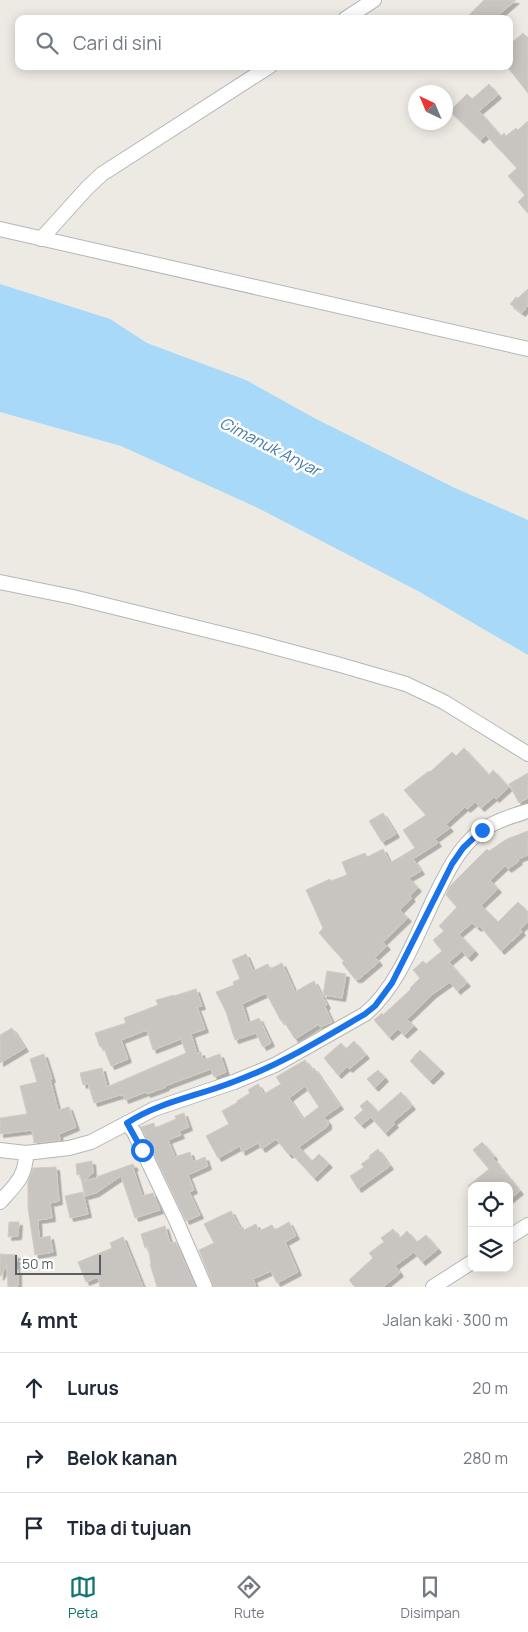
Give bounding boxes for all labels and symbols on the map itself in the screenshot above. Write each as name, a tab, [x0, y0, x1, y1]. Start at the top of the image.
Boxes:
north arrow	[408, 85, 453, 130]
water label: Cimanuk Anyar	[216, 411, 326, 482]
route end	[471, 819, 494, 842]
route start	[131, 1139, 154, 1162]
scale bar	[15, 1252, 101, 1275]

